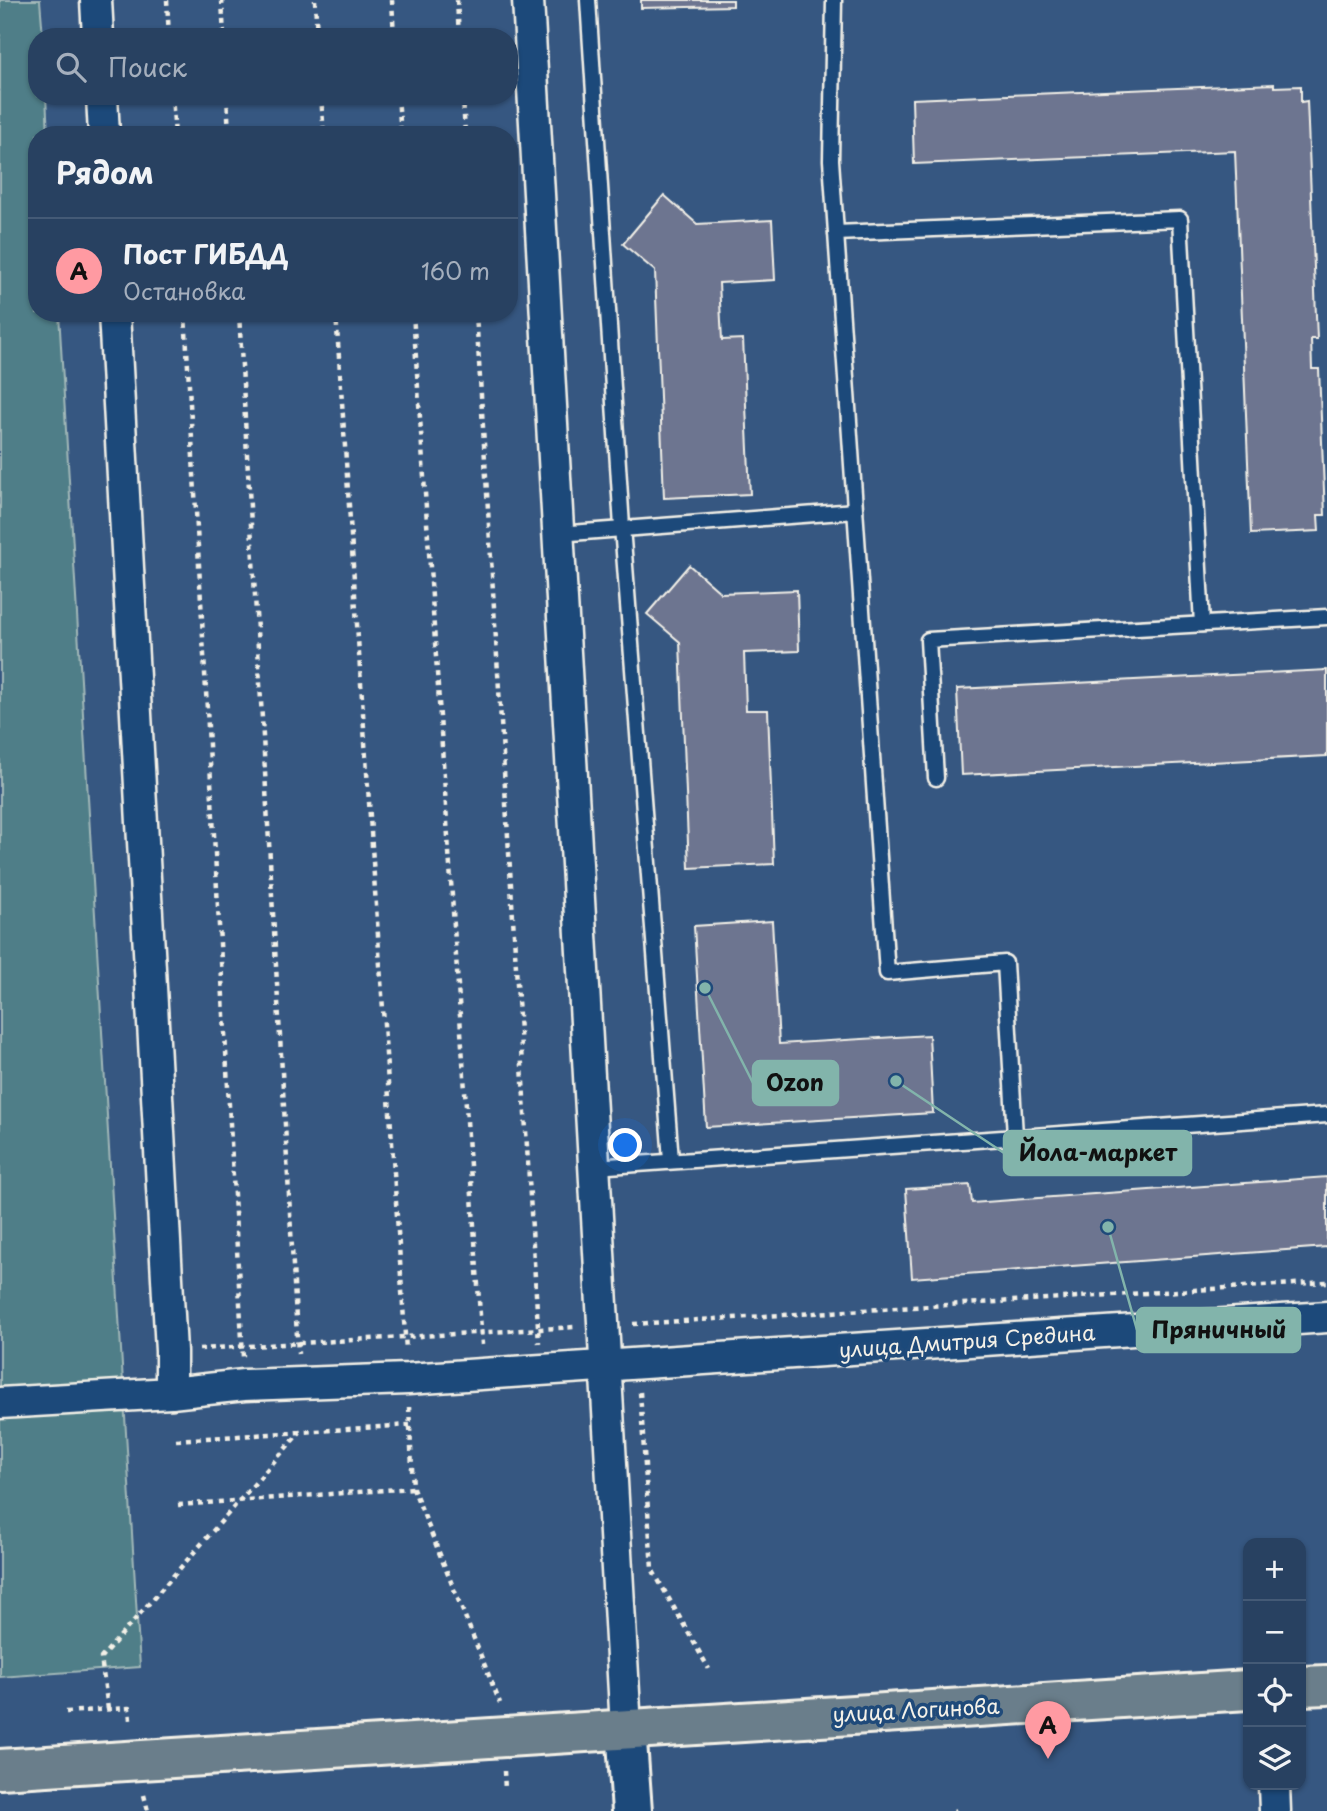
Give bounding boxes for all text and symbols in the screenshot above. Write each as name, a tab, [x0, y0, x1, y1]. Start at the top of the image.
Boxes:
search box	[28, 28, 518, 105]
text: Поиск	[108, 47, 187, 86]
icon: search	[52, 48, 90, 86]
text: Рядом	[56, 149, 154, 194]
text: Пост ГИБДД	[123, 234, 288, 273]
text: A	[70, 253, 88, 288]
text: 160 m	[421, 253, 490, 288]
text: Остановка	[123, 273, 245, 308]
callout: Ozon	[753, 1061, 838, 1105]
text: Ozon	[766, 1064, 824, 1099]
your location	[608, 1128, 642, 1162]
callout: Йола-маркет	[1004, 1131, 1191, 1175]
text: Йола-маркет	[1019, 1134, 1178, 1169]
callout: Пряничный	[1137, 1308, 1300, 1352]
text: Пряничный	[1151, 1311, 1287, 1346]
street label: улица Дмитрия Средина	[838, 1315, 1097, 1365]
map controls	[1243, 1538, 1306, 1790]
button: +	[1243, 1538, 1306, 1601]
button: −	[1243, 1601, 1306, 1664]
button: locate	[1243, 1664, 1306, 1727]
street label: улица Логинова	[832, 1689, 1000, 1729]
pin: A	[1025, 1701, 1071, 1759]
button: layers	[1243, 1727, 1306, 1790]

